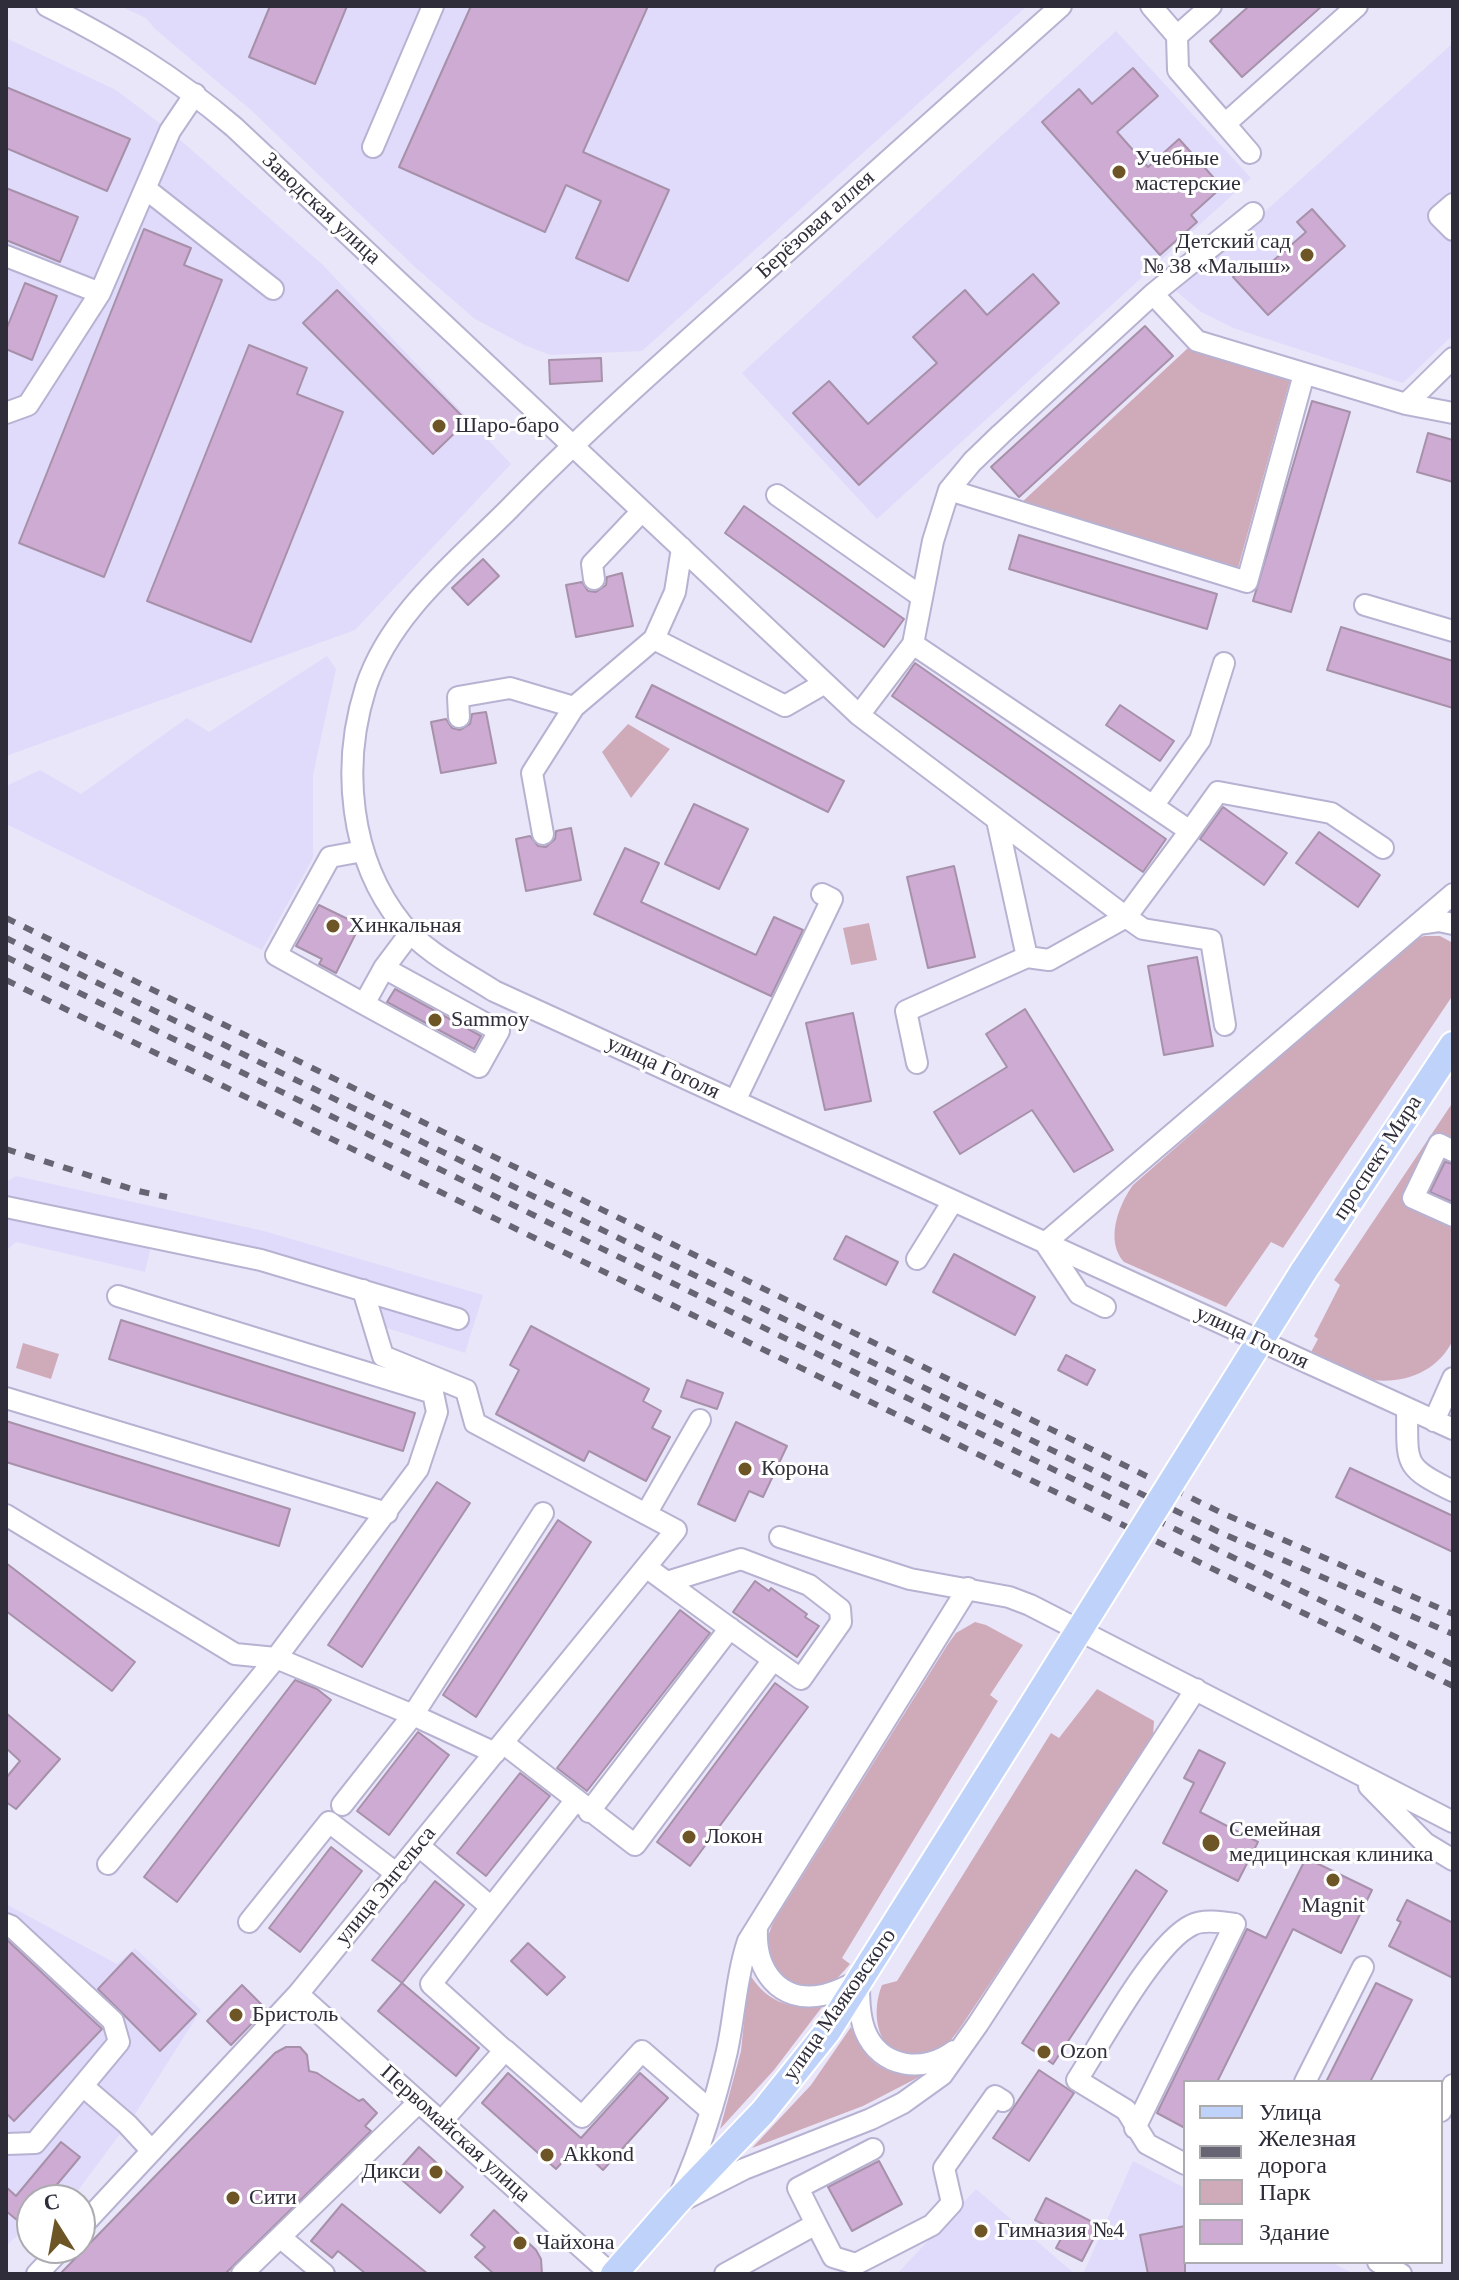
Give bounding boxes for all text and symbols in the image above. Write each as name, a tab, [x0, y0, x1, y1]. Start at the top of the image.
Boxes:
place label: Учебные мастерские	[1135, 146, 1241, 198]
street label: Заводская улица	[256, 147, 386, 271]
marker: Учебные мастерские	[1110, 163, 1128, 181]
street label: Берёзовая аллея	[751, 165, 881, 285]
place label: Детский сад № 38 «Малыш»	[1143, 229, 1291, 280]
marker: Детский сад № 38 «Малыш»	[1298, 246, 1316, 264]
place label: Шаро-баро	[455, 413, 559, 439]
marker: Шаро-баро	[430, 417, 448, 435]
place label: Хинкальная	[349, 913, 461, 939]
marker: Хинкальная	[324, 917, 342, 935]
place label: Sammoy	[451, 1007, 529, 1033]
marker: Sammoy	[426, 1011, 444, 1029]
street label: улица Гоголя	[602, 1030, 724, 1106]
street label: проспект Мира	[1328, 1091, 1428, 1225]
street label: улица Гоголя	[1191, 1300, 1313, 1376]
place label: Корона	[761, 1456, 829, 1482]
marker: Корона	[736, 1460, 754, 1478]
place label: Семейная медицинская клиника	[1229, 1817, 1433, 1868]
street label: улица Энгельса	[330, 1821, 442, 1951]
place label: Локон	[705, 1824, 763, 1850]
marker: Локон	[680, 1828, 698, 1846]
marker: Семейная медицинская клиника	[1200, 1832, 1222, 1854]
marker: Magnit	[1324, 1871, 1342, 1889]
place label: Magnit	[1301, 1893, 1365, 1919]
street label: улица Маяковского	[778, 1924, 902, 2086]
place label: Бристоль	[252, 2002, 338, 2028]
marker: Бристоль	[227, 2006, 245, 2024]
place label: Ozon	[1060, 2039, 1108, 2065]
marker: Ozon	[1035, 2043, 1053, 2061]
street label: Первомайская улица	[375, 2060, 535, 2208]
legend	[1183, 2080, 1443, 2264]
text: Улица	[1259, 2099, 1322, 2125]
text: Железная дорога	[1258, 2125, 1356, 2178]
place label: Akkond	[563, 2142, 634, 2168]
marker: Akkond	[538, 2146, 556, 2164]
place label: Дикси	[362, 2159, 420, 2185]
marker: Дикси	[427, 2163, 445, 2181]
text: Парк	[1259, 2179, 1311, 2205]
north arrow	[16, 2184, 96, 2264]
place label: Сити	[249, 2185, 297, 2211]
text: С	[42, 2188, 62, 2216]
marker: Сити	[224, 2189, 242, 2207]
place label: Гимназия №4	[997, 2218, 1124, 2244]
text: Здание	[1259, 2219, 1330, 2245]
marker: Гимназия №4	[972, 2222, 990, 2240]
place label: Чайхона	[536, 2230, 615, 2256]
marker: Чайхона	[511, 2234, 529, 2252]

